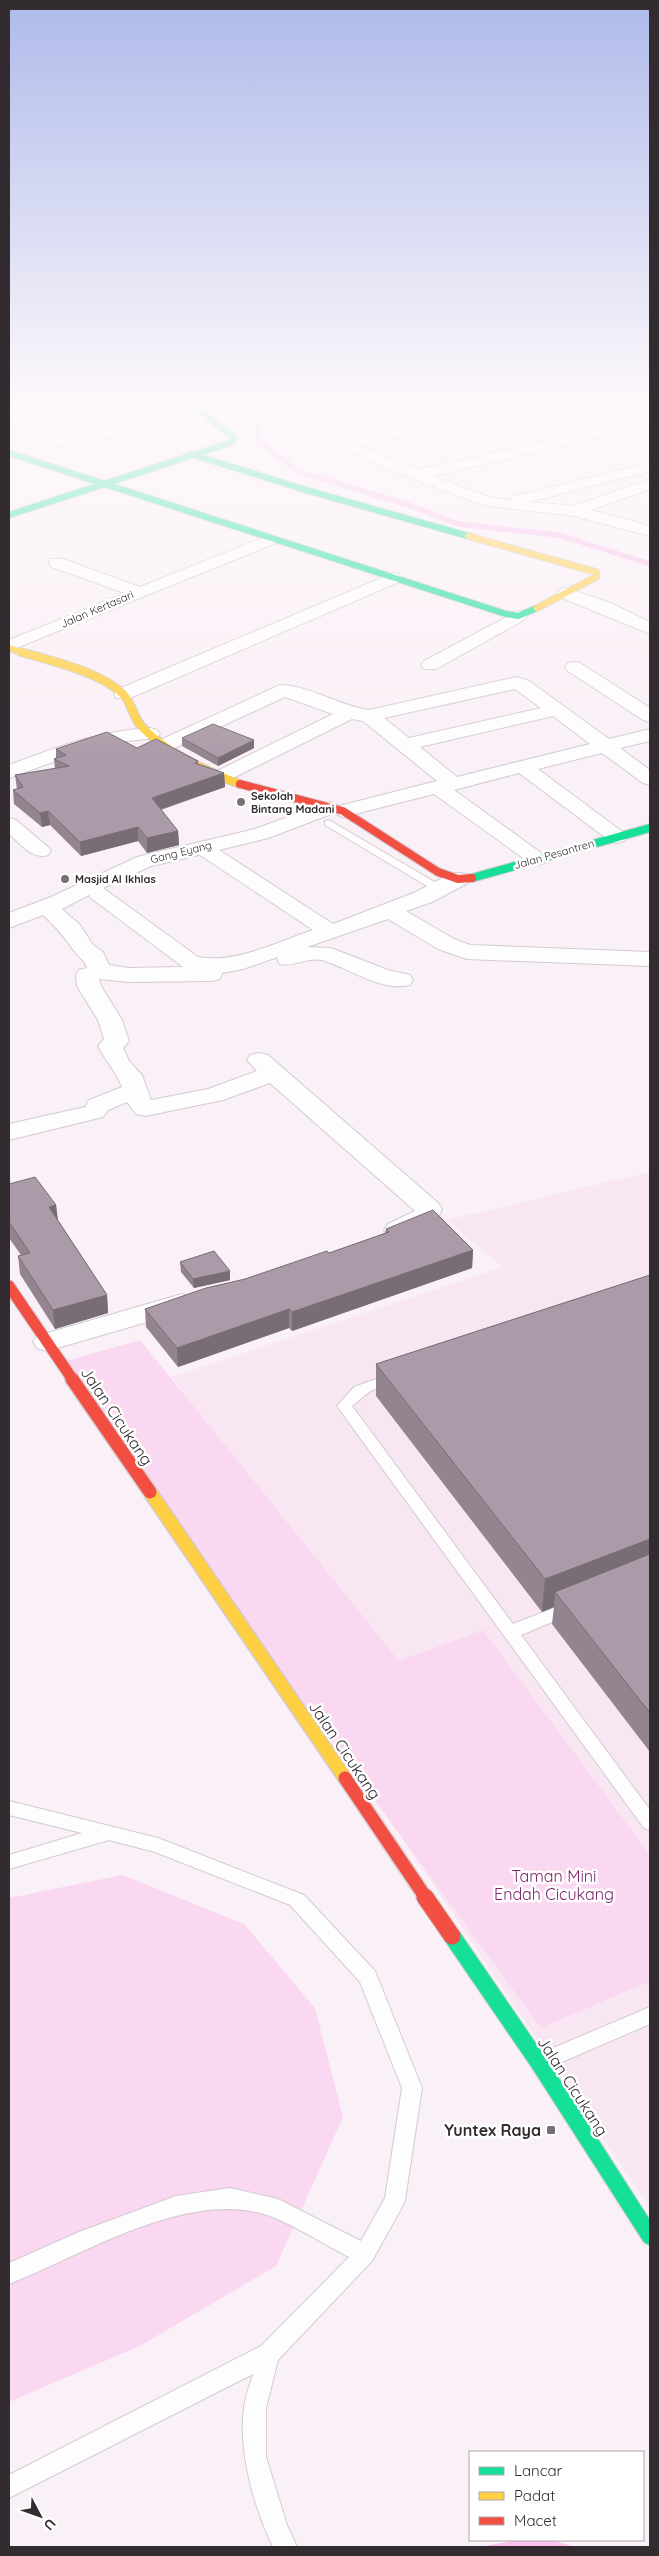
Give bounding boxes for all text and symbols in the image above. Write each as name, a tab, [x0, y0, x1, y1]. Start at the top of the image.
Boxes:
street label: Jalan Kertasari	[58, 587, 136, 631]
place label: Sekolah Bintang Madani	[251, 789, 334, 816]
marker: Sekolah Bintang Madani	[235, 796, 247, 808]
street label: Jalan Pesantren	[512, 836, 596, 872]
street label: Gang Eyang	[149, 838, 213, 866]
place label: Masjid Al Ikhlas	[75, 872, 156, 886]
marker: Masjid Al Ikhlas	[59, 873, 71, 885]
street label: Jalan Cicukang	[77, 1363, 157, 1469]
street label: Jalan Cicukang	[305, 1697, 385, 1803]
park label: Taman Mini Endah Cicukang	[494, 1866, 614, 1904]
street label: Jalan Cicukang	[533, 2033, 613, 2139]
place label: Yuntex Raya	[444, 2120, 541, 2140]
marker: Yuntex Raya	[545, 2124, 557, 2136]
legend	[469, 2451, 644, 2541]
text: Lancar	[514, 2461, 563, 2480]
text: Padat	[514, 2486, 555, 2505]
north arrow	[15, 2491, 65, 2541]
text: Macet	[514, 2511, 557, 2530]
text: U	[40, 2515, 60, 2534]

